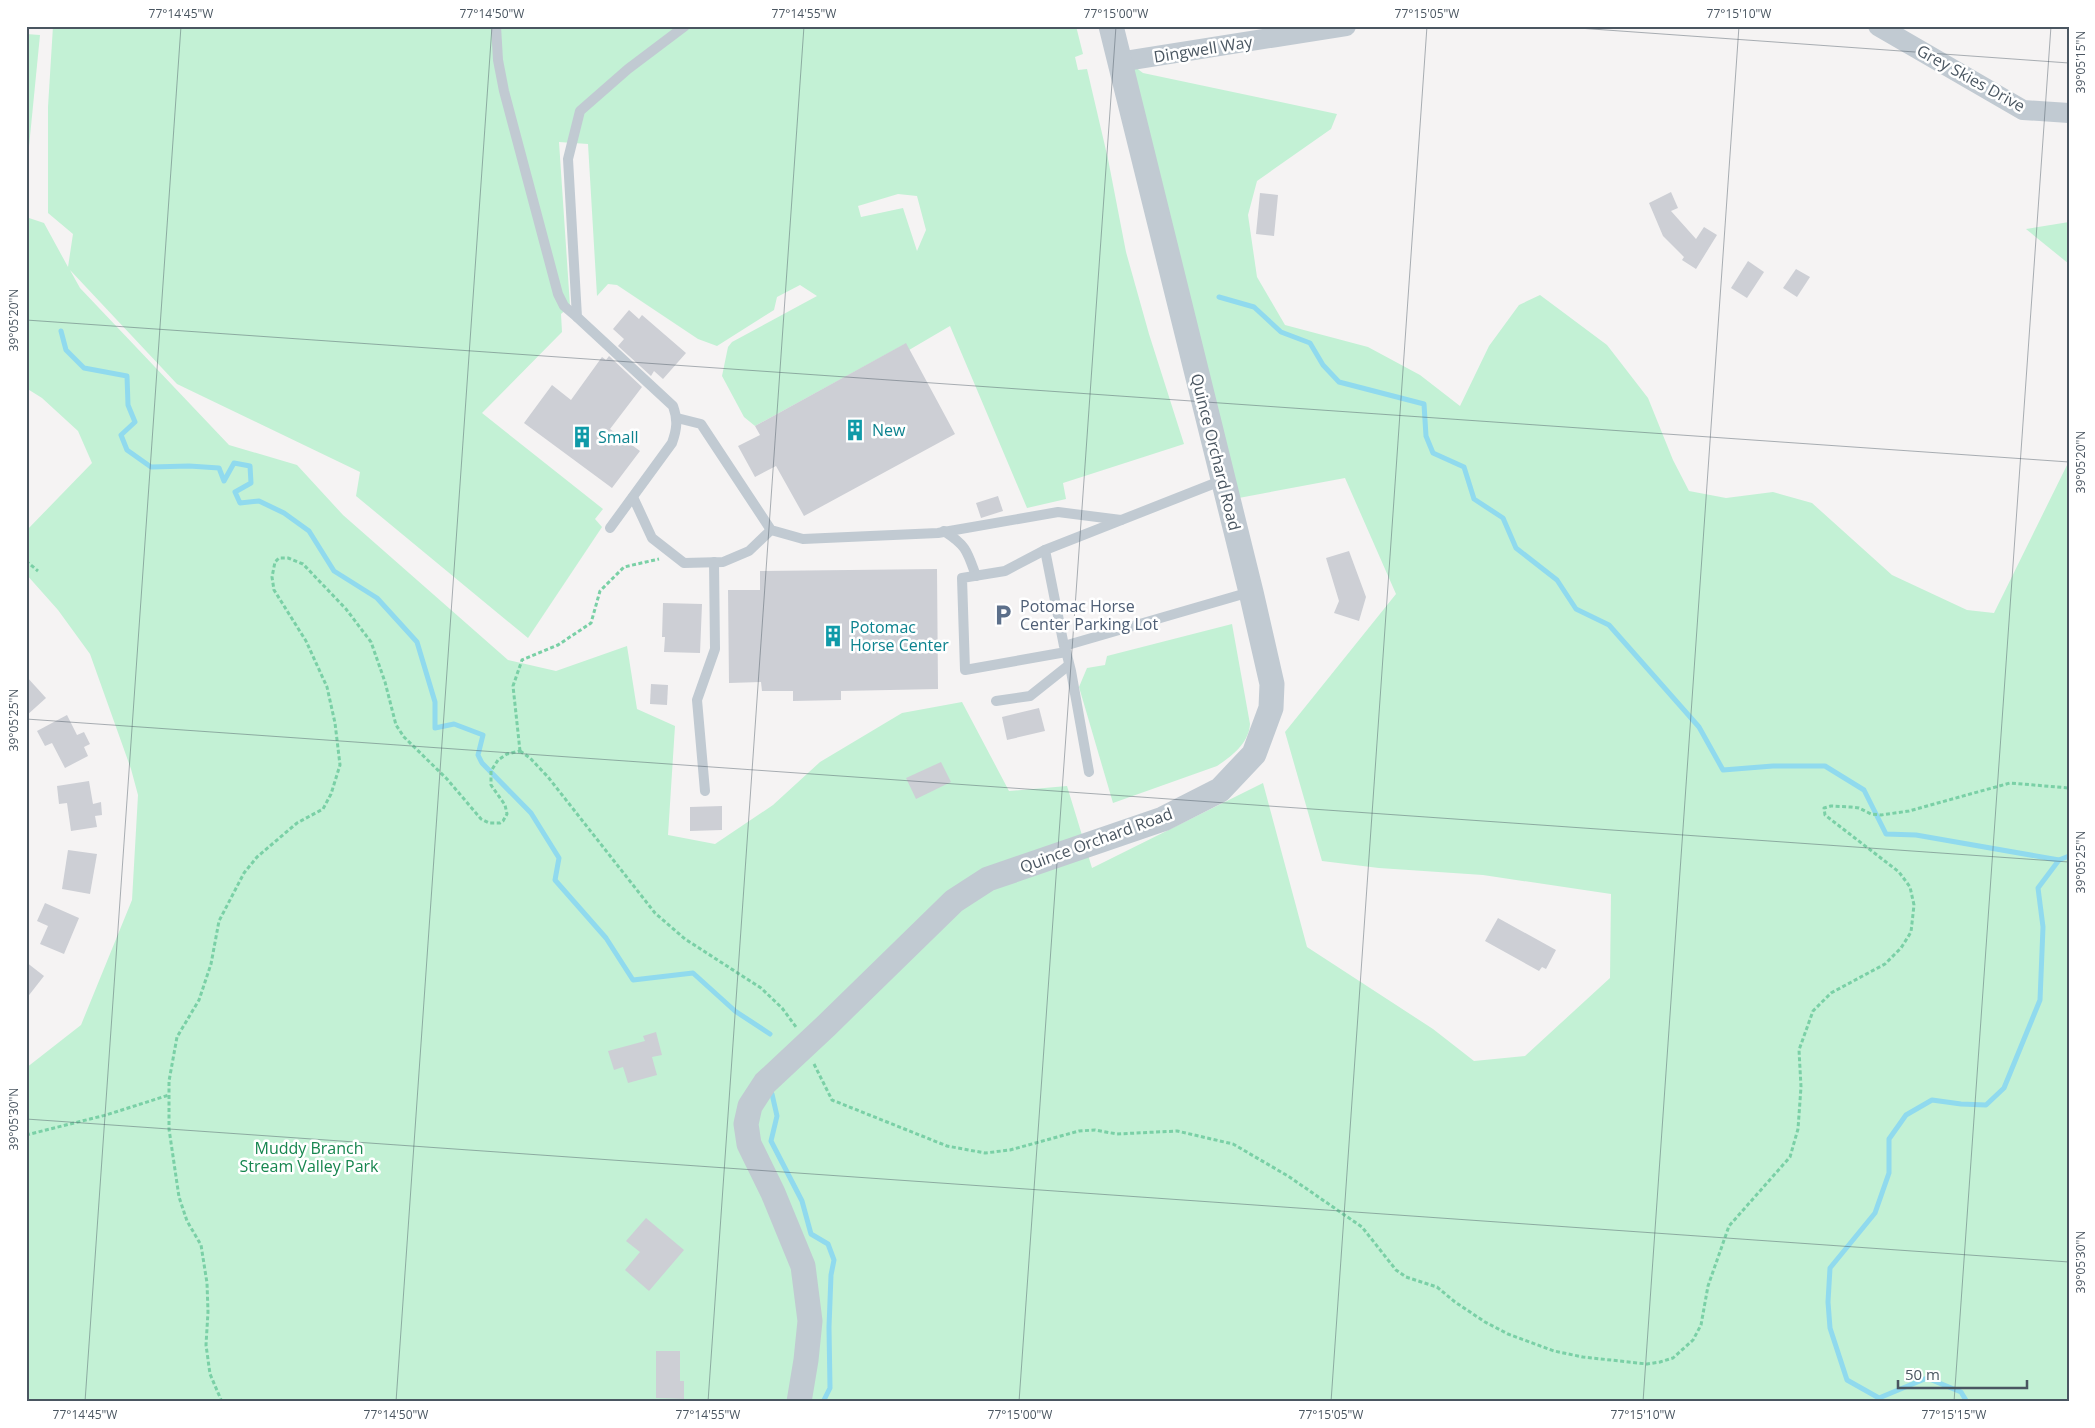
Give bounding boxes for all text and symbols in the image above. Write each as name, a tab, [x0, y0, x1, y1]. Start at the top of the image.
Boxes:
text: 77°14'45"W	[149, 5, 213, 22]
text: 77°14'50"W	[460, 5, 524, 22]
text: 77°14'55"W	[772, 5, 836, 22]
text: 77°15'00"W	[1084, 5, 1148, 22]
text: 77°15'05"W	[1395, 5, 1459, 22]
text: 77°15'10"W	[1707, 5, 1771, 22]
street label: Dingwell Way	[1152, 30, 1255, 68]
text: 39°05'15"N	[2072, 31, 2089, 93]
street label: Grey Skies Drive	[1913, 39, 2029, 117]
text: 39°05'20"N	[5, 289, 22, 351]
street label: Quince Orchard Road	[1186, 371, 1246, 533]
building icon: New	[842, 417, 868, 443]
place label: New	[872, 419, 906, 441]
building icon: Small	[569, 424, 595, 450]
place label: Small	[598, 426, 639, 448]
text: 39°05'20"N	[2072, 431, 2089, 493]
place label: Potomac Horse Center Parking Lot	[1020, 595, 1158, 635]
parking icon: Potomac Horse Center Parking Lot	[990, 602, 1016, 628]
place label: Potomac Horse Center	[850, 616, 949, 656]
building icon: Potomac Horse Center	[820, 623, 846, 649]
text: 39°05'25"N	[5, 689, 22, 751]
street label: Quince Orchard Road	[1017, 802, 1175, 878]
text: 39°05'25"N	[2072, 831, 2089, 893]
text: 39°05'30"N	[5, 1088, 22, 1150]
park label: Muddy Branch Stream Valley Park	[240, 1137, 379, 1177]
text: 39°05'30"N	[2072, 1231, 2089, 1293]
scale bar	[1898, 1358, 2026, 1390]
text: 50 m	[1905, 1364, 1940, 1384]
text: 77°14'45"W	[53, 1406, 117, 1423]
text: 77°14'50"W	[364, 1406, 428, 1423]
text: 77°14'55"W	[676, 1406, 740, 1423]
text: 77°15'00"W	[988, 1406, 1052, 1423]
text: 77°15'05"W	[1299, 1406, 1363, 1423]
text: 77°15'10"W	[1611, 1406, 1675, 1423]
text: 77°15'15"W	[1922, 1406, 1986, 1423]

